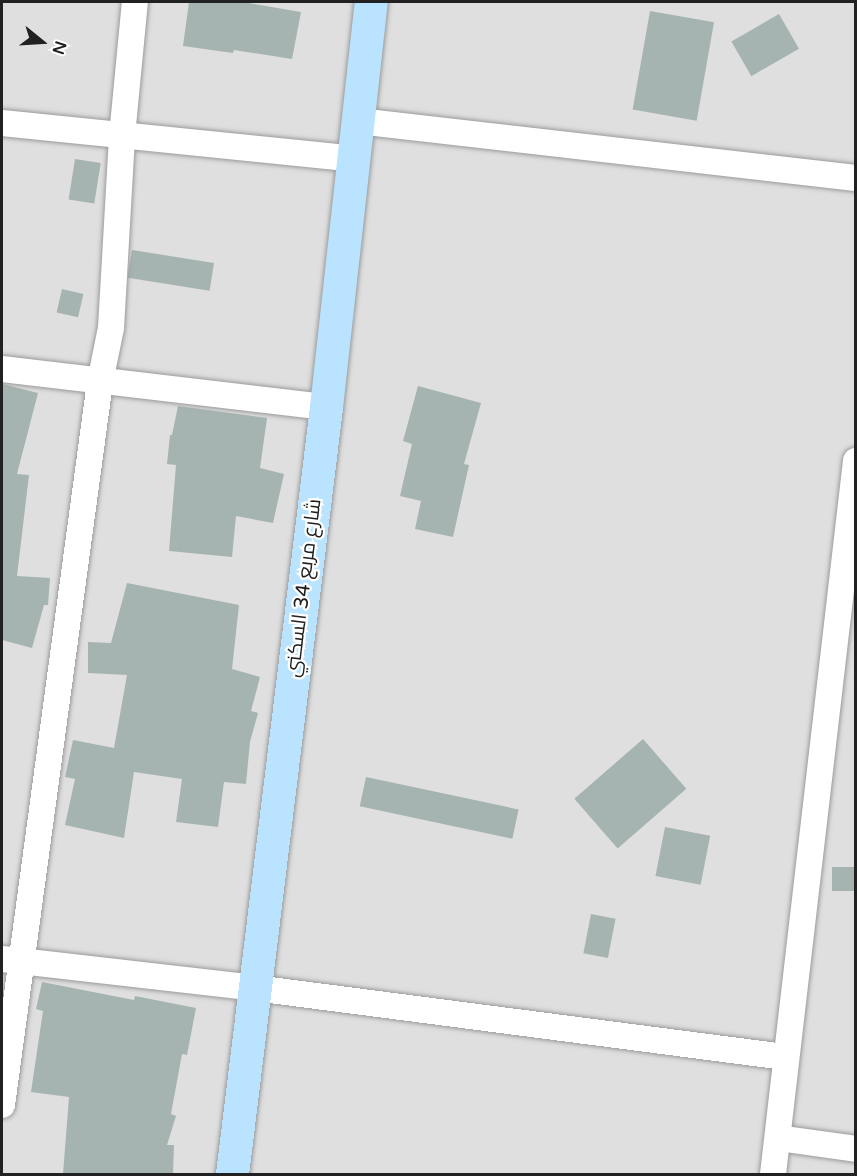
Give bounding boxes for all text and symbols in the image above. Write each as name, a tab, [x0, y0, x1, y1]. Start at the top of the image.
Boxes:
north arrow	[12, 12, 72, 72]
text: N	[48, 38, 71, 57]
street label: شارع مربع 34 السكني	[281, 497, 327, 679]

